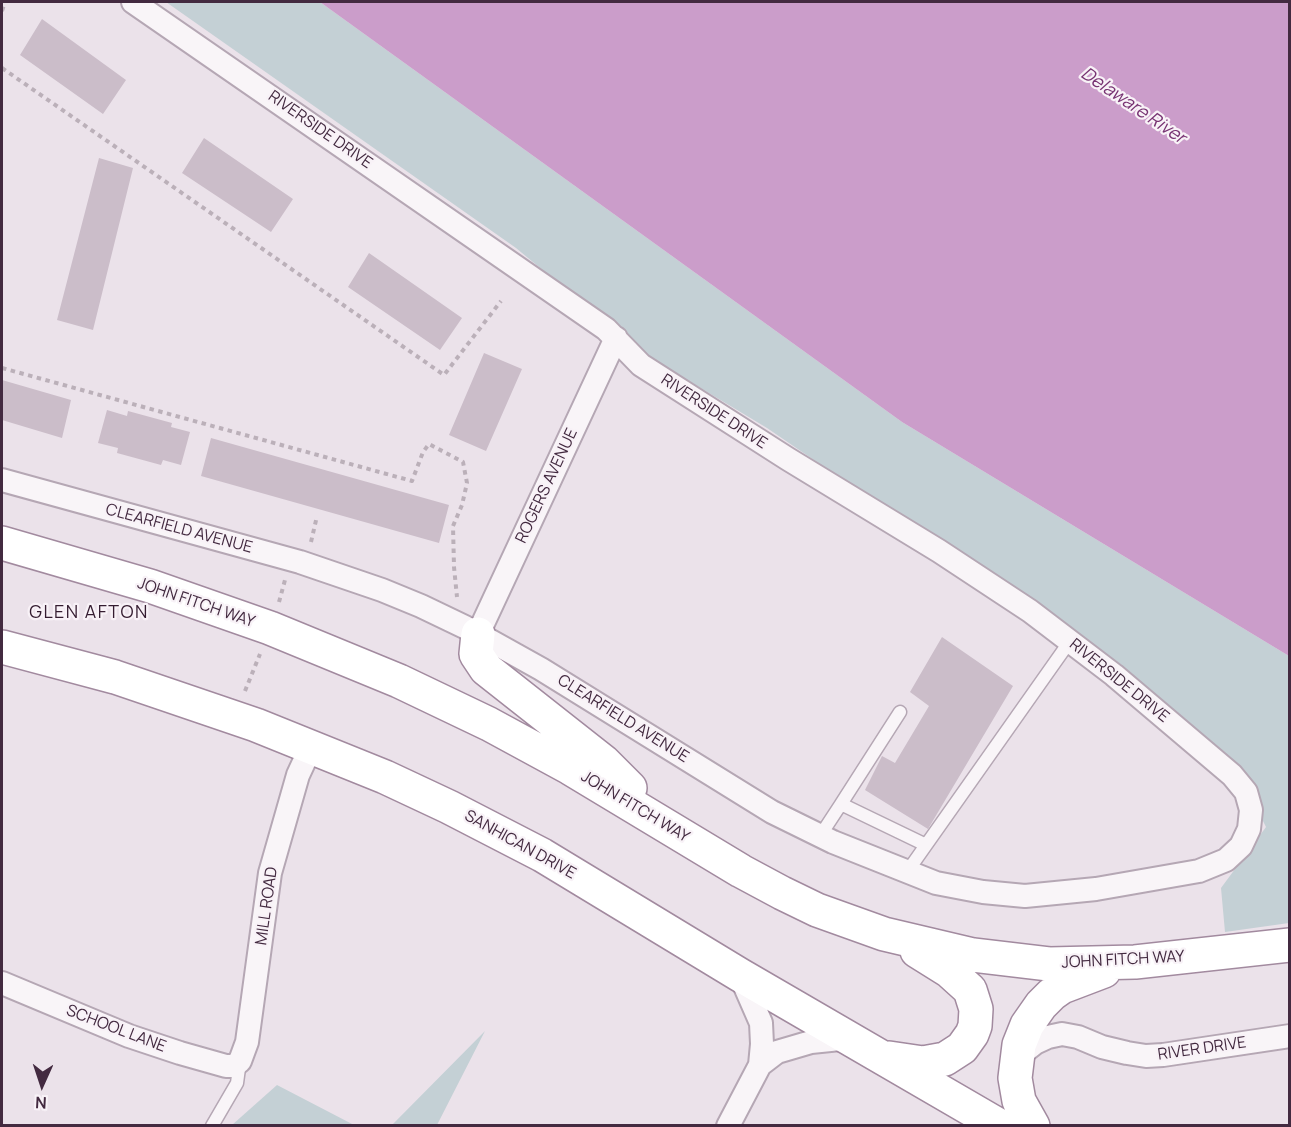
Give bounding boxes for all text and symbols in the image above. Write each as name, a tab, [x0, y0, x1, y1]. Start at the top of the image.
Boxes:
water label: Delaware River	[1077, 63, 1189, 149]
street label: RIVERSIDE DRIVE	[264, 87, 376, 173]
street label: RIVERSIDE DRIVE	[657, 371, 771, 453]
street label: ROGERS AVENUE	[512, 426, 582, 546]
street label: CLEARFIELD AVENUE	[104, 500, 254, 558]
street label: JOHN FITCH WAY	[135, 574, 257, 632]
district label: GLEN AFTON	[29, 602, 149, 624]
street label: RIVERSIDE DRIVE	[1065, 635, 1173, 727]
street label: CLEARFIELD AVENUE	[554, 671, 692, 767]
street label: JOHN FITCH WAY	[577, 767, 693, 847]
street label: SANHICAN DRIVE	[461, 806, 579, 884]
street label: MILL ROAD	[252, 866, 282, 946]
street label: JOHN FITCH WAY	[1061, 947, 1185, 973]
street label: SCHOOL LANE	[63, 1001, 169, 1057]
street label: RIVER DRIVE	[1156, 1033, 1248, 1065]
north arrow	[12, 1055, 72, 1115]
text: N	[35, 1092, 47, 1114]

